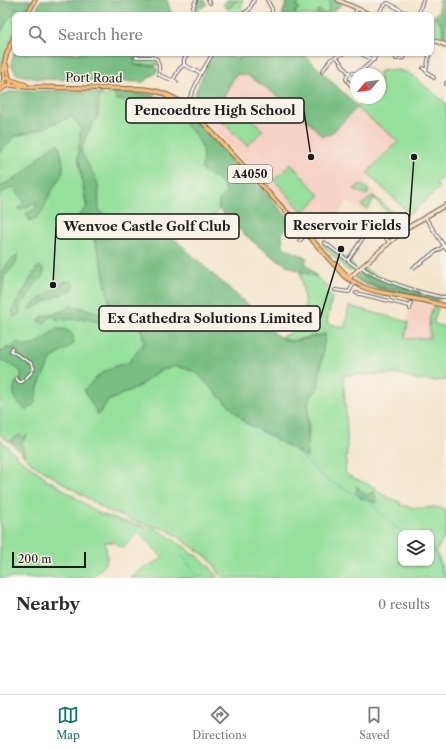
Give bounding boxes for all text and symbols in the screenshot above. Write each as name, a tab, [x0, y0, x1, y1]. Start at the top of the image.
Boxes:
search box	[12, 12, 434, 56]
icon: search	[26, 23, 48, 45]
text: Search here	[58, 25, 143, 44]
north arrow	[350, 68, 386, 104]
street label: Port Road	[65, 70, 123, 86]
callout: Pencoedtre High School	[126, 98, 304, 123]
text: Pencoedtre High School	[134, 102, 296, 118]
road number: A4050	[228, 165, 272, 183]
callout: Reservoir Fields	[285, 213, 409, 238]
callout: Wenvoe Castle Golf Club	[56, 214, 239, 239]
text: Reservoir Fields	[293, 217, 401, 233]
text: Wenvoe Castle Golf Club	[62, 218, 231, 234]
callout: Ex Cathedra Solutions Limited	[99, 306, 320, 331]
text: Ex Cathedra Solutions Limited	[107, 310, 313, 326]
map controls	[398, 530, 434, 566]
button: layers	[398, 530, 434, 566]
scale bar	[12, 550, 86, 569]
text: 200 m	[18, 552, 51, 566]
text: Nearby	[16, 594, 80, 614]
text: 0 results	[378, 596, 430, 612]
tab: Map	[56, 704, 80, 742]
tab: Directions	[192, 704, 247, 742]
tab: Saved	[359, 704, 390, 742]

